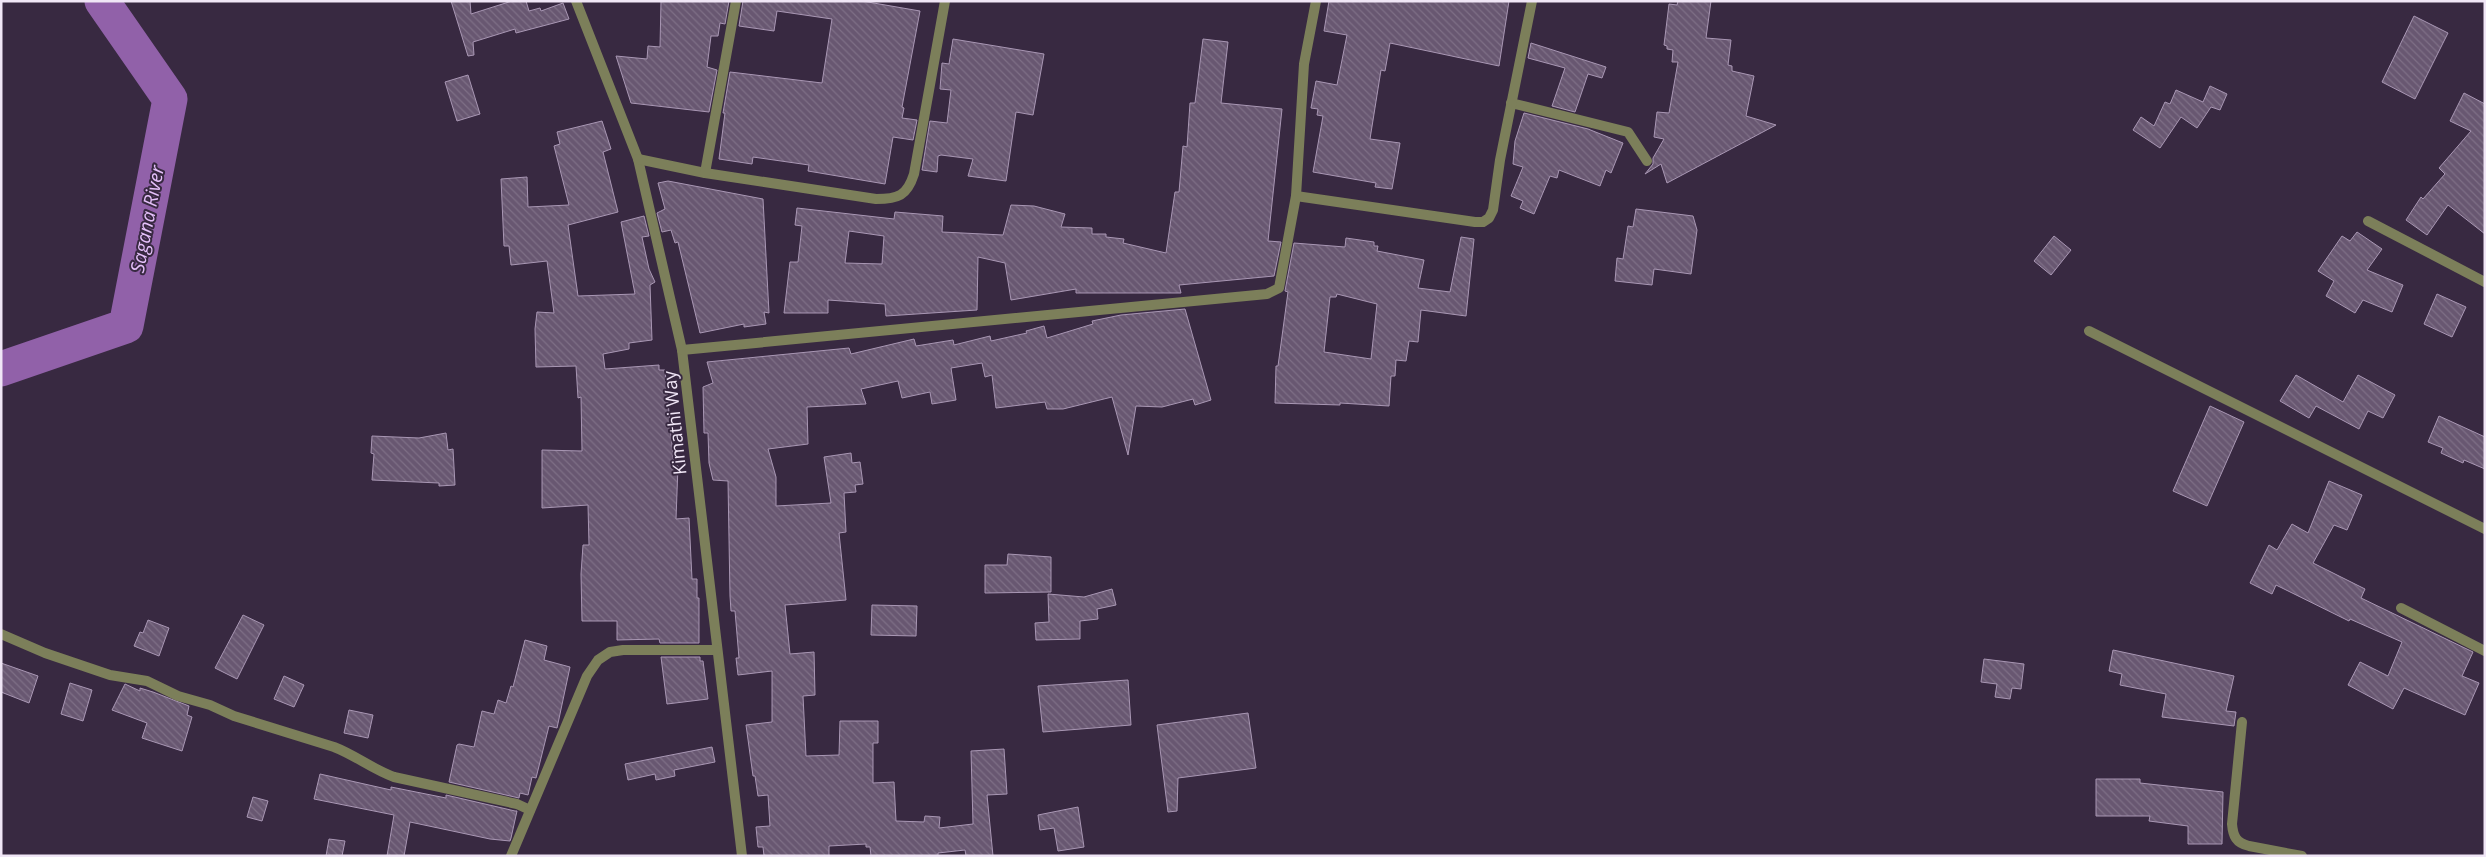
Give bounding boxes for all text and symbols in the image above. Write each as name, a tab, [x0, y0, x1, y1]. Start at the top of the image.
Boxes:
water label: Sagana River	[124, 162, 170, 275]
street label: Kimathi Way	[656, 369, 691, 476]

